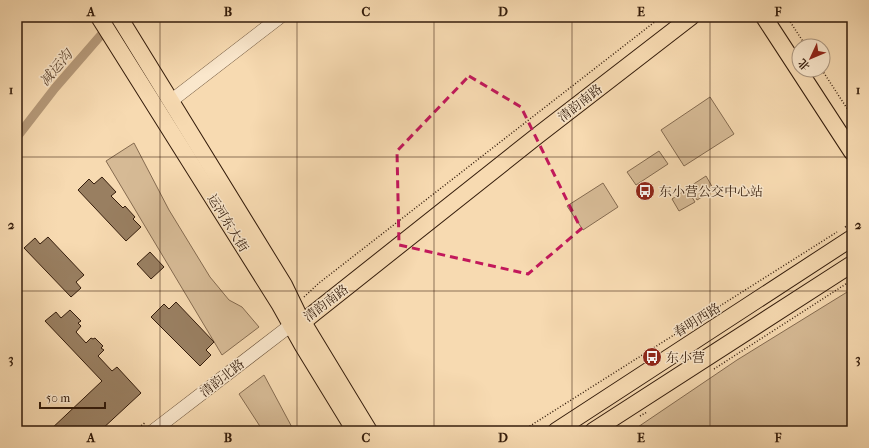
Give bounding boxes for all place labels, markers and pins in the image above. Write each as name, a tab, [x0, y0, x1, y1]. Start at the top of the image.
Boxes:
bus stop icon: 东小营公交中心站	[634, 180, 656, 202]
place label: 东小营公交中心站	[659, 184, 763, 199]
bus stop icon: 东小营	[641, 346, 663, 368]
place label: 东小营	[666, 350, 705, 365]

